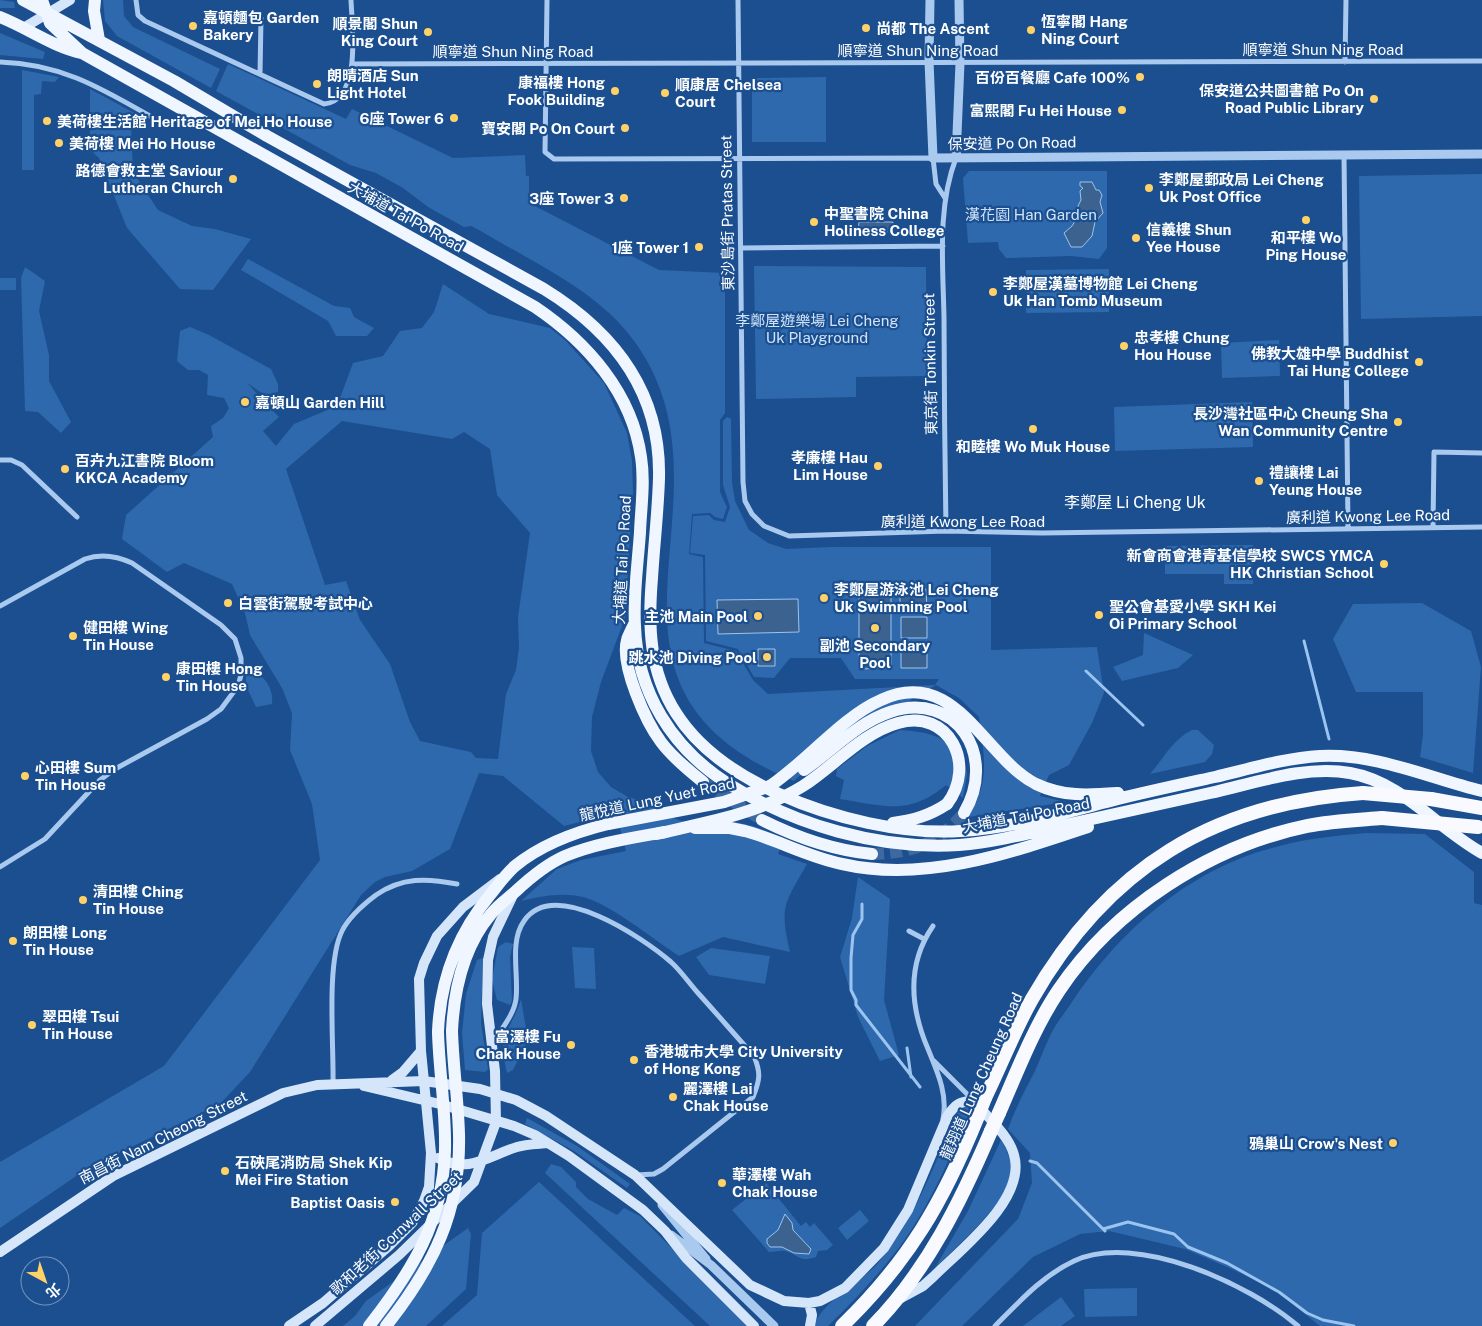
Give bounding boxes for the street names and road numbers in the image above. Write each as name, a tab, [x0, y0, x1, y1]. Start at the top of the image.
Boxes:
street label: 順寧道 Shun Ning Road	[1243, 41, 1403, 58]
street label: 順寧道 Shun Ning Road	[838, 42, 998, 59]
street label: 順寧道 Shun Ning Road	[433, 43, 593, 60]
street label: 保安道 Po On Road	[947, 133, 1077, 153]
street label: 東沙島街 Pratas Street	[717, 135, 737, 291]
street label: 大埔道 Tai Po Road	[345, 178, 467, 256]
street label: 東京街 Tonkin Street	[920, 293, 940, 435]
street label: 大埔道 Tai Po Road	[610, 495, 634, 625]
street label: 廣利道 Kwong Lee Road	[1286, 506, 1450, 526]
street label: 廣利道 Kwong Lee Road	[881, 513, 1045, 530]
street label: 龍悅道 Lung Yuet Road	[578, 774, 736, 824]
street label: 大埔道 Tai Po Road	[961, 794, 1091, 836]
street label: 龍翔道 Lung Cheung Road	[936, 990, 1026, 1162]
street label: 南昌街 Nam Cheong Street	[76, 1087, 250, 1187]
street label: 歌和老街 Cornwall Street	[327, 1168, 465, 1298]

